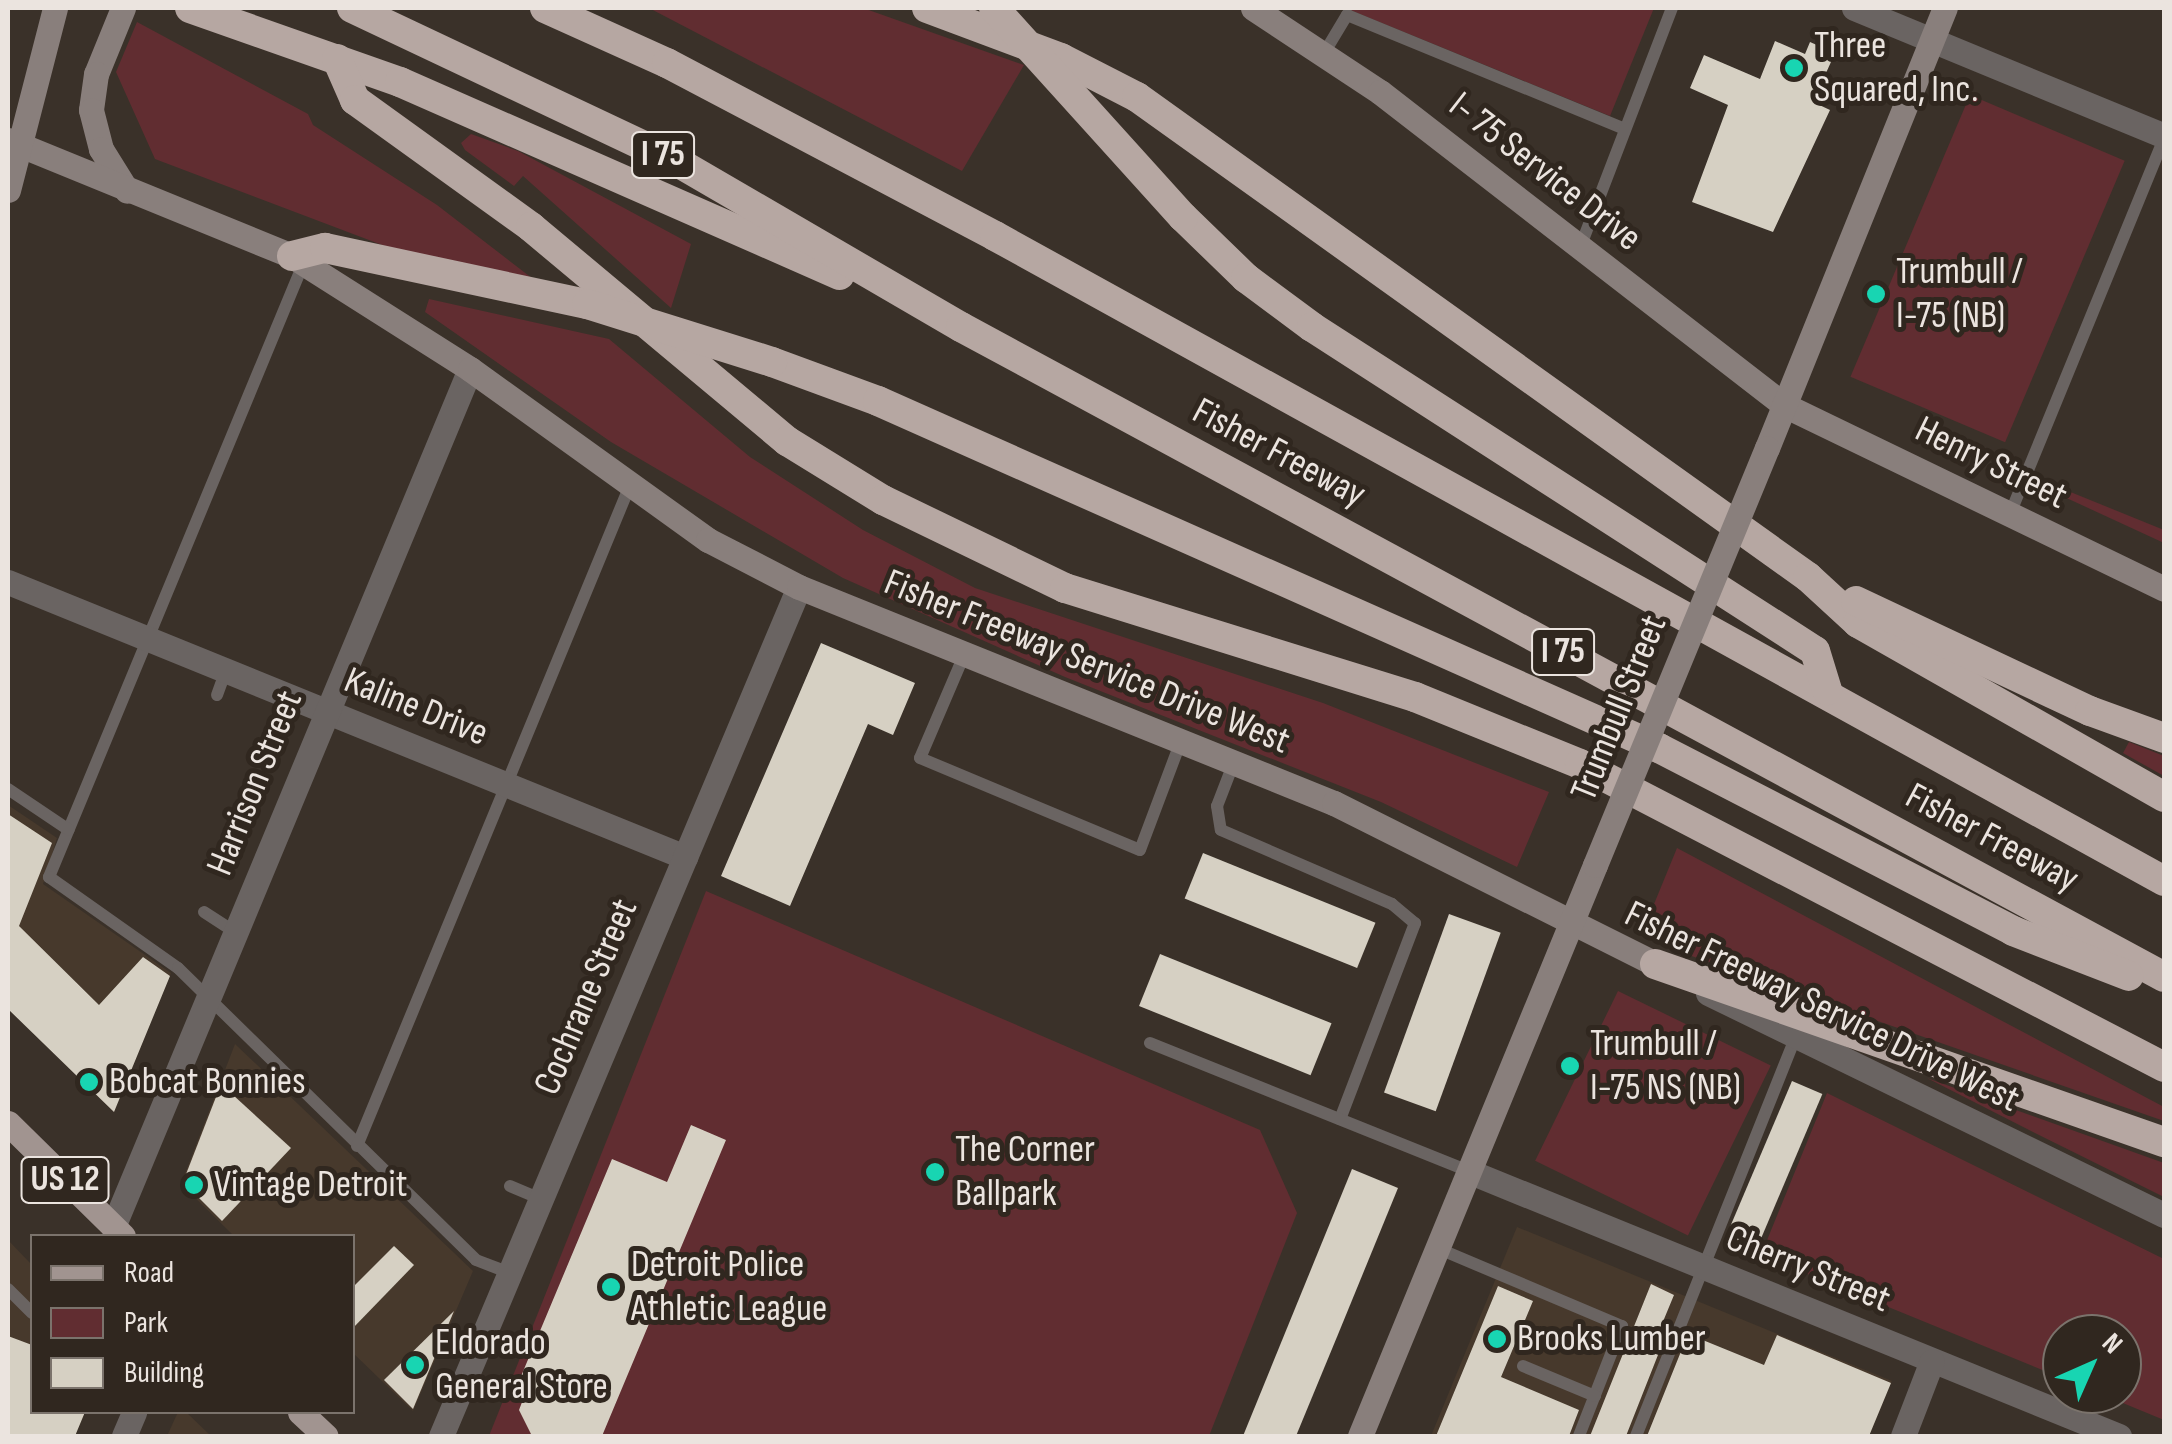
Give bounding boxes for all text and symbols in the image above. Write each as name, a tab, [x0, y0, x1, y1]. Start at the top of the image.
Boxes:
place label: Three Squared, Inc.	[1814, 23, 1978, 112]
marker: Three Squared, Inc.	[1783, 57, 1805, 79]
street label: I- 75 Service Drive	[1440, 83, 1650, 261]
road number: I 75	[630, 125, 696, 185]
place label: Trumbull / I-75 (NB)	[1896, 249, 2023, 338]
marker: Trumbull / I-75 (NB)	[1865, 283, 1887, 305]
street label: Fisher Freeway	[1185, 388, 1373, 518]
street label: Henry Street	[1908, 407, 2074, 519]
street label: Fisher Freeway Service Drive West	[878, 560, 1296, 764]
street label: Trumbull Street	[1561, 609, 1677, 807]
road number: I 75	[1530, 622, 1596, 682]
street label: Kaline Drive	[338, 658, 494, 756]
street label: Harrison Street	[197, 684, 313, 882]
street label: Fisher Freeway	[1898, 773, 2086, 903]
street label: Cochrane Street	[524, 892, 648, 1102]
street label: Fisher Freeway Service Drive West	[1617, 892, 2027, 1122]
place label: Trumbull / I-75 NS (NB)	[1590, 1021, 1741, 1110]
marker: Trumbull / I-75 NS (NB)	[1559, 1055, 1581, 1077]
place label: Bobcat Bonnies	[109, 1059, 306, 1105]
marker: Bobcat Bonnies	[78, 1071, 100, 1093]
place label: The Corner Ballpark	[955, 1127, 1095, 1216]
road number: US 12	[20, 1150, 110, 1210]
marker: The Corner Ballpark	[924, 1161, 946, 1183]
place label: Vintage Detroit	[214, 1162, 407, 1208]
marker: Vintage Detroit	[183, 1174, 205, 1196]
street label: Cherry Street	[1719, 1215, 1897, 1323]
legend	[30, 1234, 355, 1414]
place label: Detroit Police Athletic League	[631, 1242, 827, 1332]
text: Road	[124, 1255, 174, 1291]
marker: Detroit Police Athletic League	[600, 1276, 622, 1298]
text: Park	[124, 1305, 168, 1341]
north arrow	[2042, 1314, 2142, 1414]
place label: Brooks Lumber	[1517, 1316, 1706, 1362]
place label: Eldorado General Store	[435, 1320, 608, 1410]
text: N	[2095, 1327, 2129, 1361]
marker: Brooks Lumber	[1486, 1328, 1508, 1350]
marker: Eldorado General Store	[404, 1354, 426, 1376]
text: Building	[124, 1355, 204, 1391]

